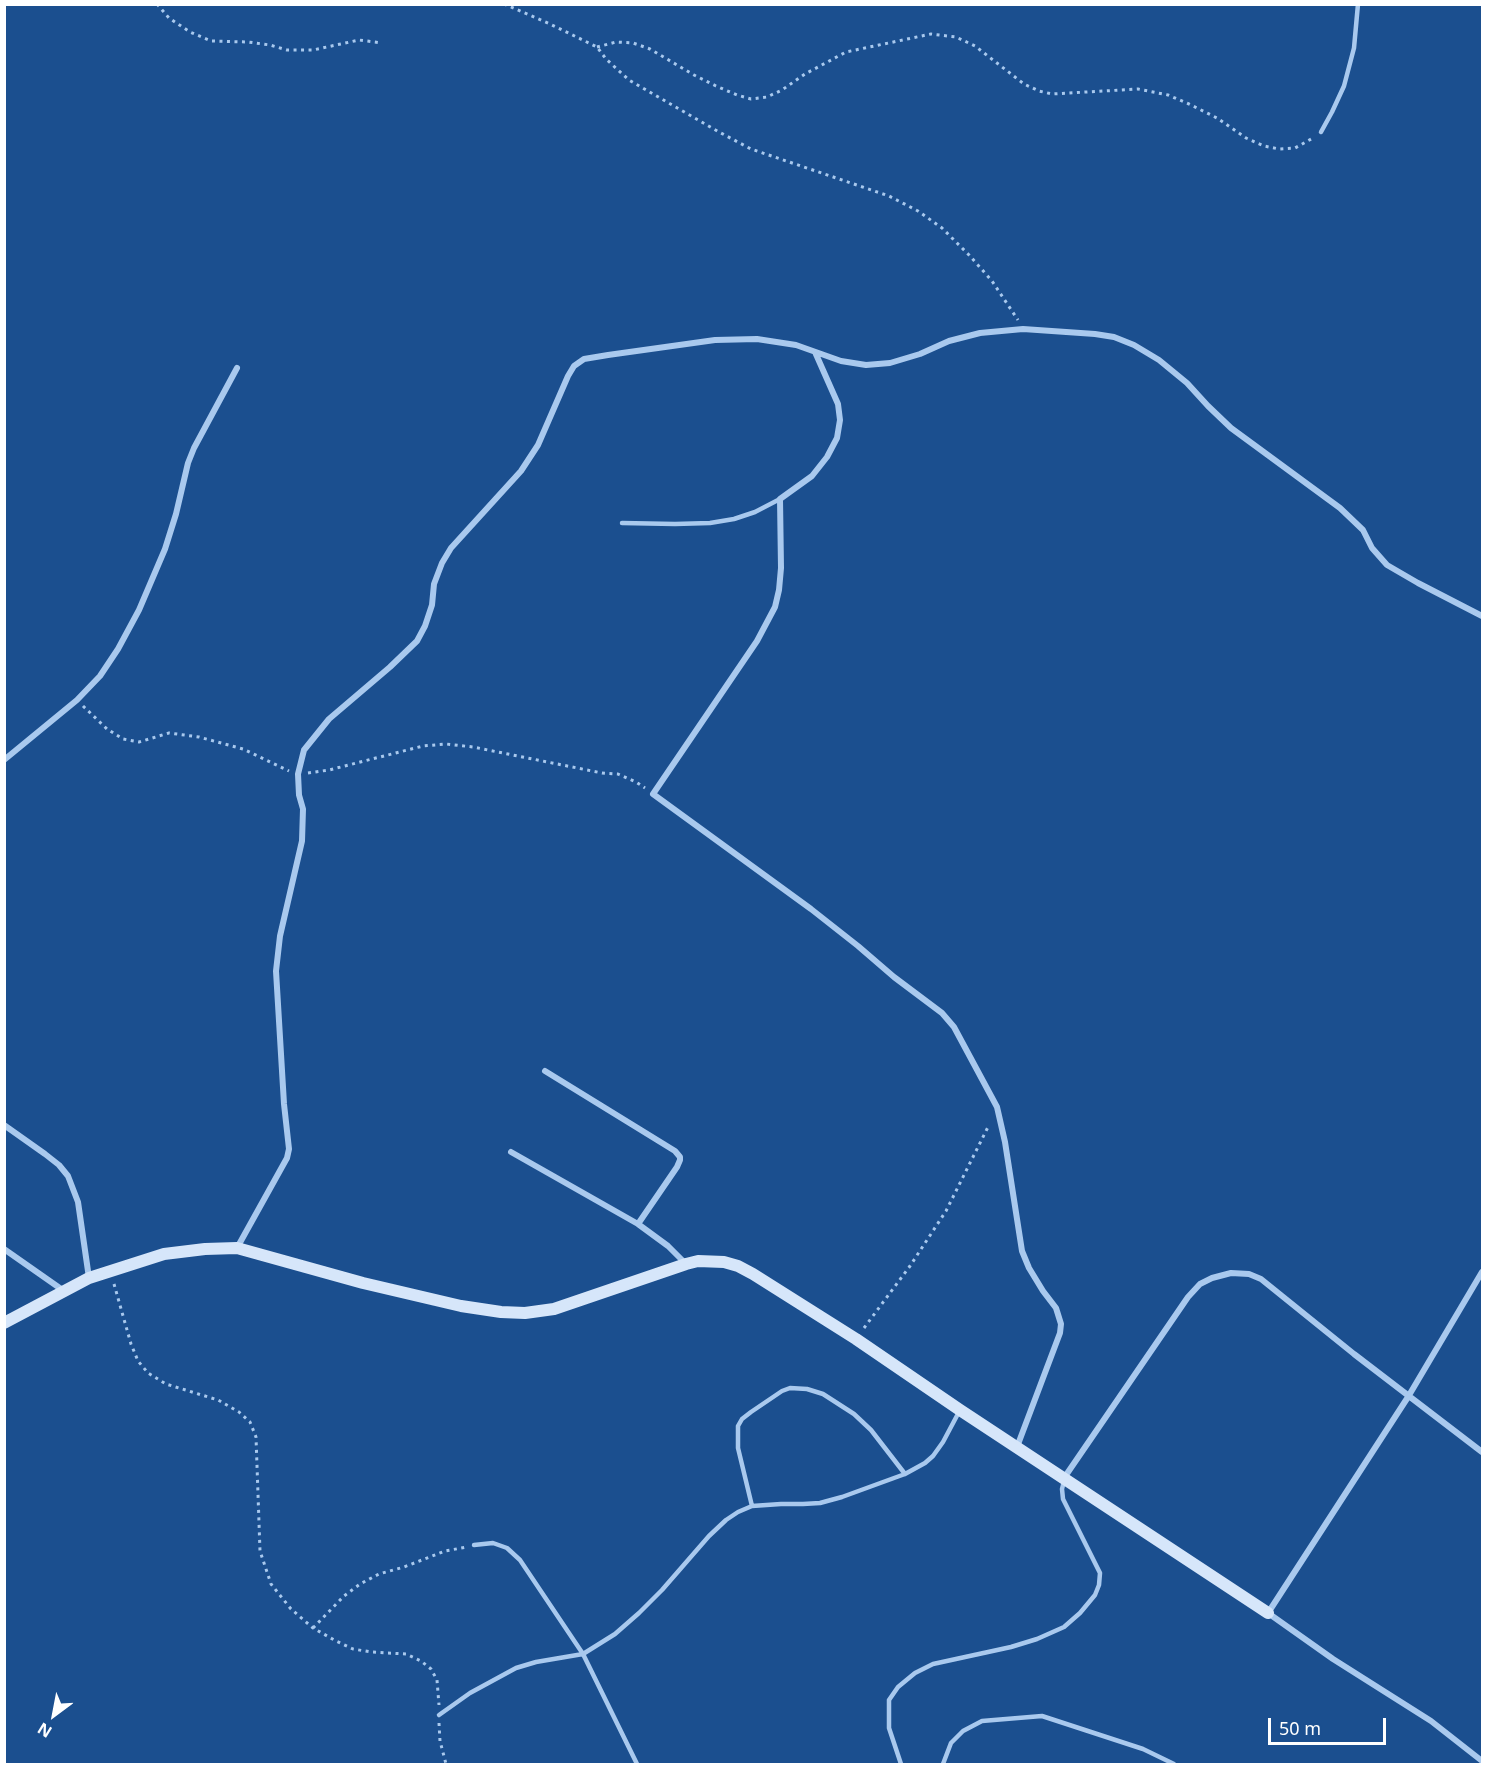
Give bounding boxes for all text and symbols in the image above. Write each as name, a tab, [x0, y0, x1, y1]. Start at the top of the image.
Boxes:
north arrow	[24, 1685, 84, 1745]
scale bar	[1271, 1706, 1390, 1744]
text: 50 m	[1279, 1716, 1321, 1740]
text: N	[33, 1717, 56, 1743]

